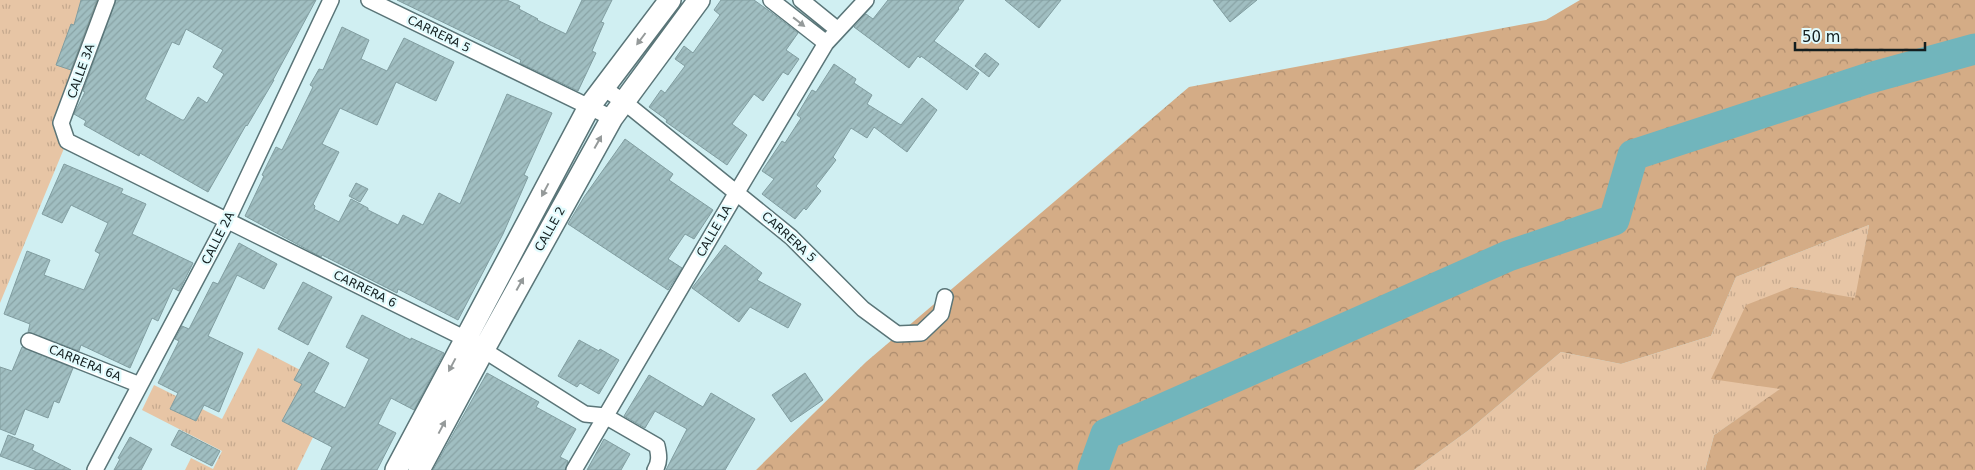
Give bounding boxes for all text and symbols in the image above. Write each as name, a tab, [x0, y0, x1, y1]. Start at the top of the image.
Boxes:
street label: CARRERA 5	[405, 13, 473, 55]
one-way arrow	[792, 16, 805, 27]
scale bar	[1795, 20, 1925, 52]
text: 50 m	[1802, 28, 1840, 46]
one-way arrow	[636, 32, 646, 46]
street label: CALLE 3A	[65, 41, 98, 100]
one-way arrow	[594, 135, 603, 149]
one-way arrow	[541, 183, 549, 198]
street label: CALLE 1A	[694, 202, 735, 259]
street label: CALLE 2	[532, 204, 568, 254]
street label: CALLE 2A	[199, 209, 238, 267]
street label: CARRERA 5	[759, 209, 819, 265]
street label: CARRERA 6	[331, 268, 399, 310]
one-way arrow	[515, 277, 524, 291]
street label: CARRERA 6A	[47, 342, 124, 384]
one-way arrow	[448, 358, 456, 372]
one-way arrow	[438, 420, 446, 434]

